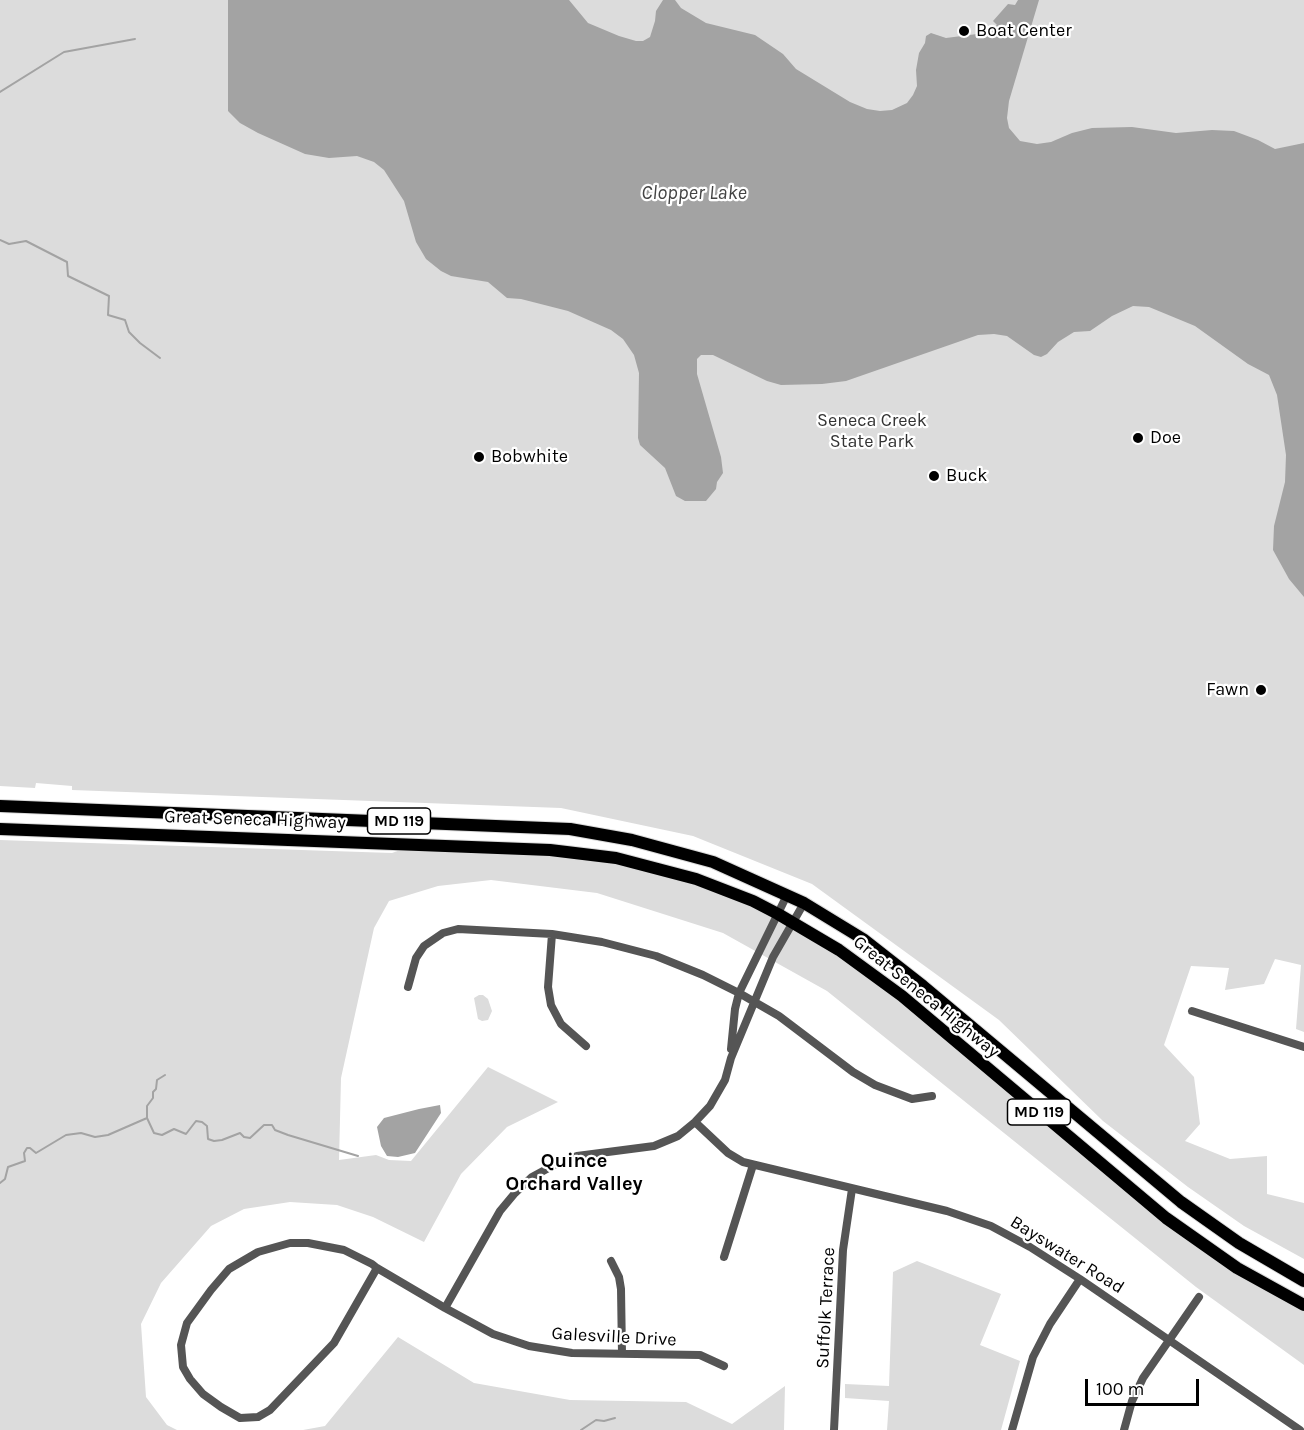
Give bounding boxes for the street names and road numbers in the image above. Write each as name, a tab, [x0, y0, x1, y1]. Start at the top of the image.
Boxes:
street label: Great Seneca Highway	[164, 806, 346, 834]
road number: MD 119	[368, 808, 430, 834]
street label: Great Seneca Highway	[849, 931, 1003, 1063]
road number: MD 119	[1008, 1099, 1070, 1125]
street label: Bayswater Road	[1006, 1211, 1128, 1299]
street label: Suffolk Terrace	[812, 1247, 840, 1369]
street label: Galesville Drive	[551, 1323, 677, 1351]

